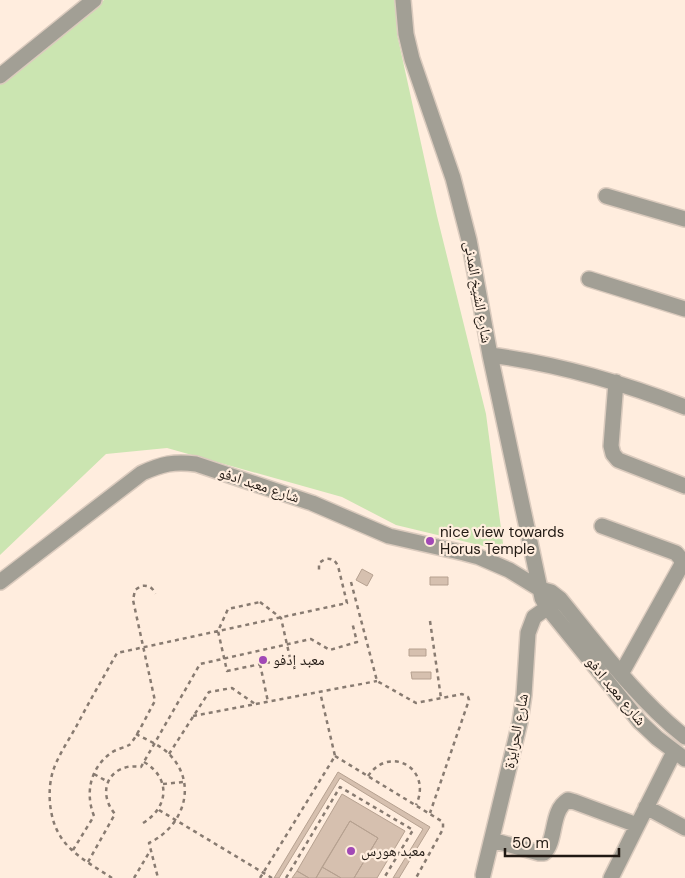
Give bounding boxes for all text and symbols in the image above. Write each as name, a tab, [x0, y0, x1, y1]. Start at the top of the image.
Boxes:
street label: شارع الشيخ المدنى	[459, 240, 497, 345]
street label: شارع معبد ادفو	[216, 462, 302, 508]
place label: nice view towards Horus Temple	[440, 522, 564, 559]
marker: nice view towards Horus Temple	[424, 535, 436, 547]
place label: معبد إدفو	[273, 650, 325, 670]
street label: شارع معبد ادفو	[581, 652, 651, 730]
marker: معبد إدفو	[257, 654, 269, 666]
street label: شارع الحرايزة	[499, 692, 533, 770]
scale bar	[505, 826, 619, 858]
text: 50 m	[512, 833, 549, 853]
place label: معبد هورس	[361, 841, 425, 861]
marker: معبد هورس	[345, 845, 357, 857]

